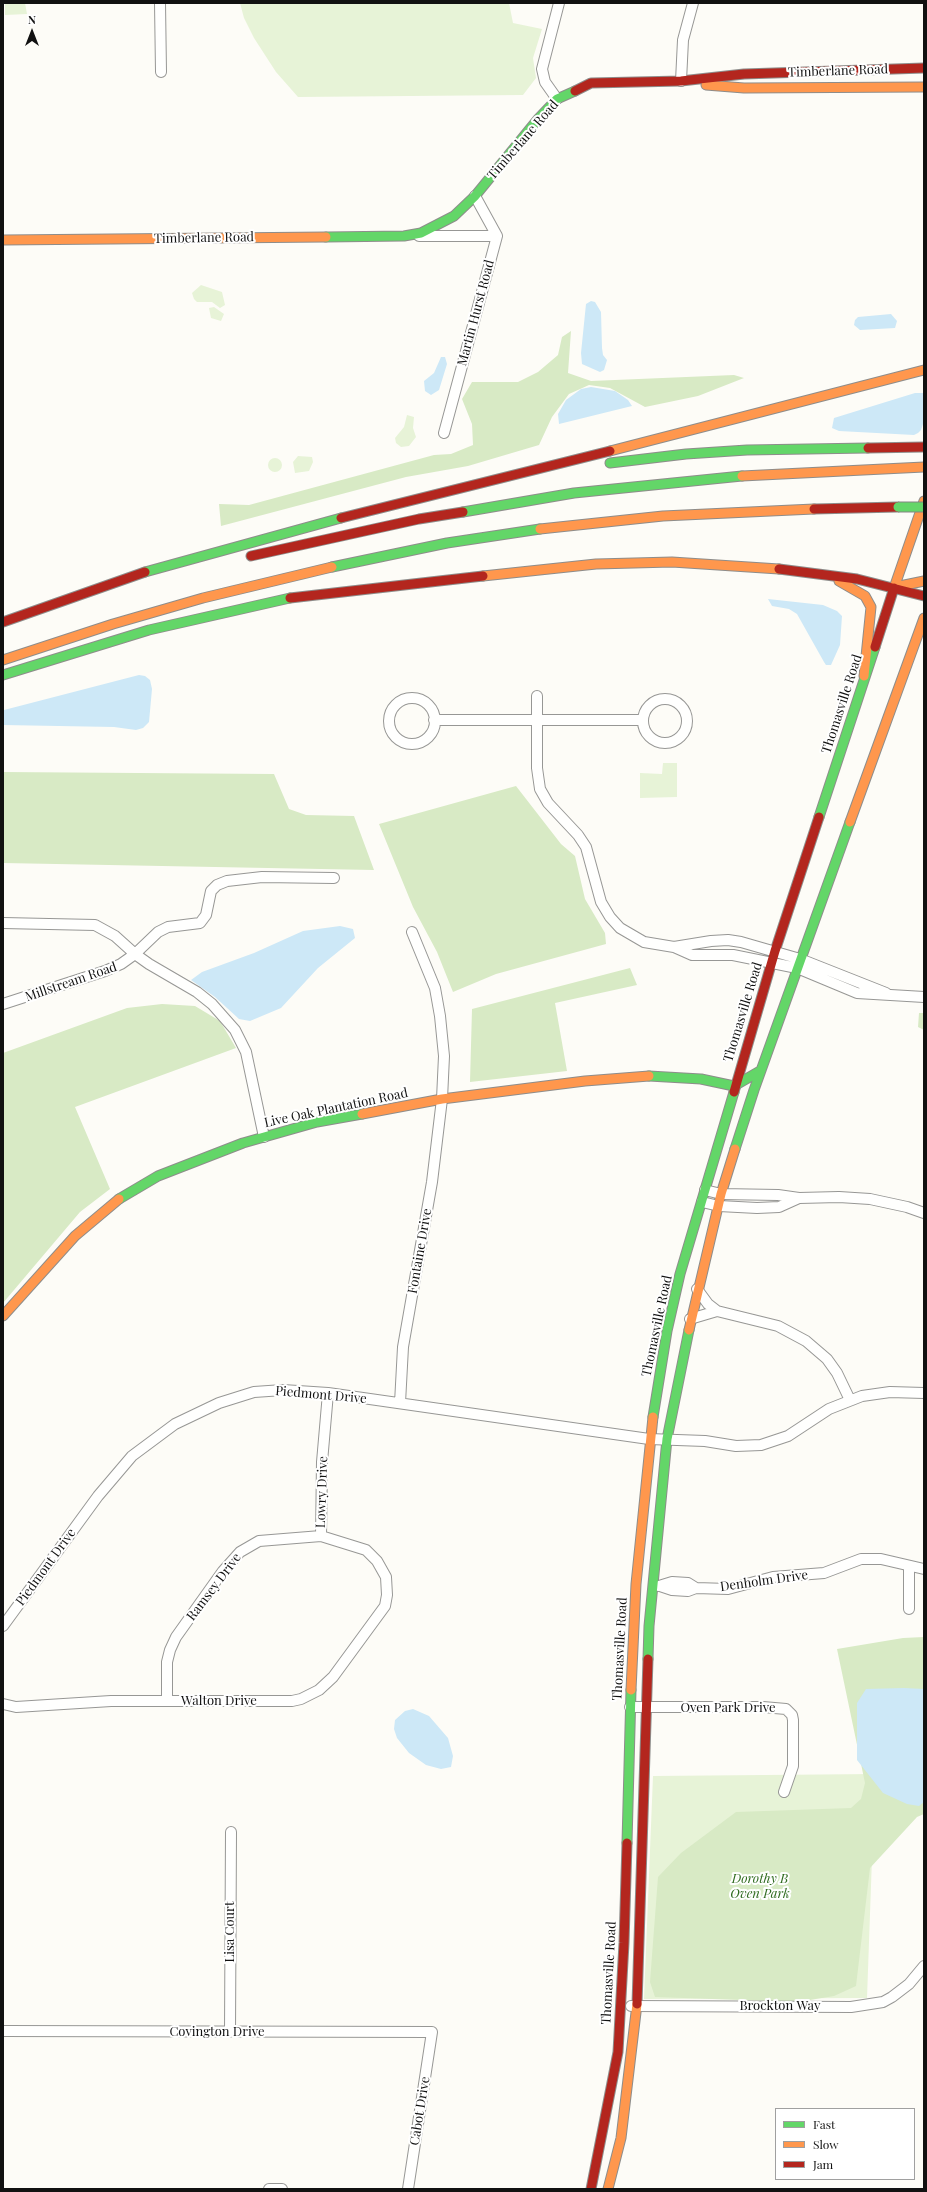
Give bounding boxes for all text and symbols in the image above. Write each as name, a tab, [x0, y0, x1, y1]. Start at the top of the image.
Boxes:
north arrow	[12, 12, 52, 52]
text: N	[28, 12, 36, 27]
street label: Timberlane Road	[788, 61, 888, 81]
street label: Timberlane Road	[484, 97, 562, 183]
street label: Timberlane Road	[154, 229, 254, 247]
street label: Martin Hurst Road	[454, 258, 498, 368]
street label: Thomasville Road	[819, 652, 865, 756]
street label: Millstream Road	[23, 959, 119, 1005]
street label: Thomasville Road	[720, 960, 766, 1064]
street label: Live Oak Plantation Road	[263, 1085, 409, 1131]
street label: Fontaine Drive	[405, 1207, 435, 1295]
street label: Thomasville Road	[639, 1274, 675, 1378]
street label: Piedmont Drive	[275, 1383, 367, 1407]
street label: Lowry Drive	[313, 1456, 331, 1528]
street label: Piedmont Drive	[13, 1525, 79, 1609]
street label: Ramsey Drive	[184, 1550, 244, 1624]
street label: Denholm Drive	[719, 1567, 809, 1595]
street label: Thomasville Road	[610, 1597, 630, 1701]
street label: Walton Drive	[181, 1693, 257, 1709]
street label: Oven Park Drive	[680, 1700, 776, 1716]
park label: Dorothy B Oven Park	[730, 1871, 790, 1902]
street label: Lisa Court	[222, 1902, 238, 1962]
street label: Thomasville Road	[599, 1921, 619, 2025]
street label: Brockton Way	[740, 1998, 820, 2014]
street label: Covington Drive	[169, 2024, 265, 2040]
street label: Cabot Drive	[407, 2075, 433, 2147]
legend	[775, 2108, 915, 2180]
text: Fast	[813, 2116, 835, 2132]
text: Slow	[813, 2136, 839, 2152]
text: Jam	[813, 2156, 833, 2172]

